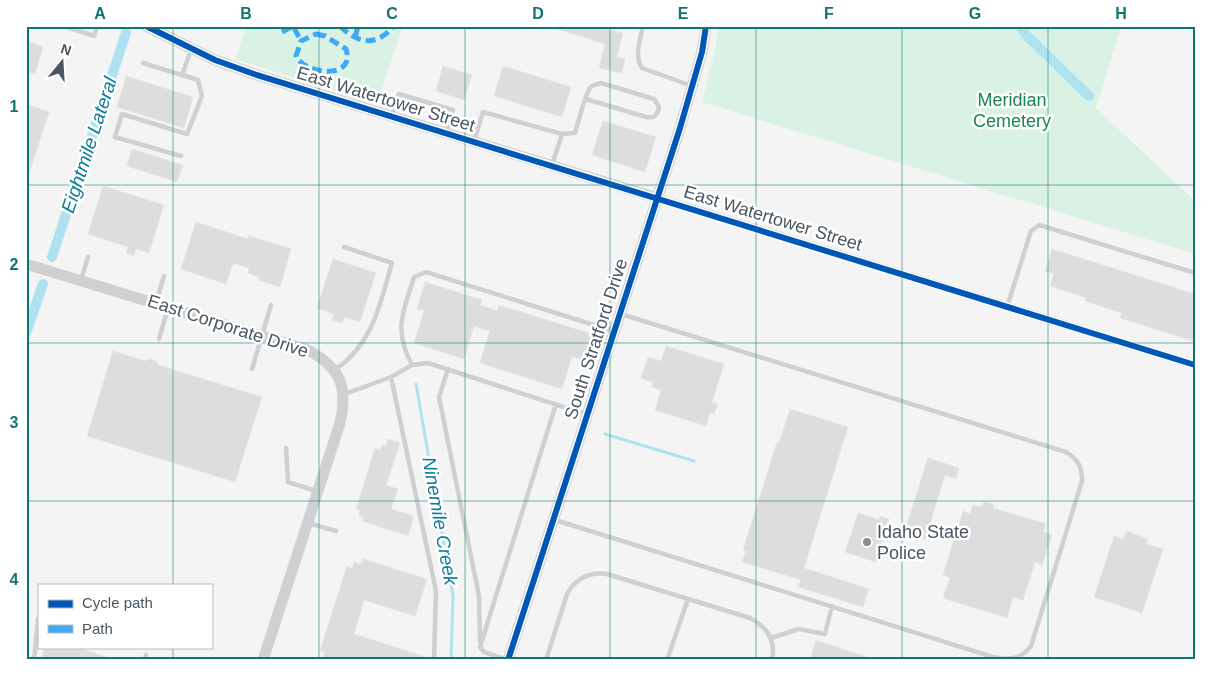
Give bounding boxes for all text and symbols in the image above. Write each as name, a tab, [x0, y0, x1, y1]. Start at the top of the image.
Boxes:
text: A	[94, 5, 106, 22]
text: B	[240, 5, 252, 22]
text: C	[386, 5, 398, 22]
text: D	[532, 5, 544, 22]
text: E	[678, 5, 689, 22]
text: F	[824, 5, 834, 22]
text: G	[969, 5, 981, 22]
text: H	[1115, 5, 1127, 22]
north arrow	[38, 38, 88, 88]
text: N	[59, 40, 73, 59]
street label: East Watertower Street	[294, 62, 478, 136]
water label: Eightmile Lateral	[57, 74, 121, 216]
park label: Meridian Cemetery	[973, 90, 1051, 131]
text: 1	[10, 98, 19, 115]
street label: East Watertower Street	[681, 181, 865, 255]
text: 2	[10, 256, 19, 273]
street label: South Stratford Drive	[561, 256, 631, 422]
street label: East Corporate Drive	[145, 291, 311, 361]
text: 3	[10, 414, 19, 431]
water label: Ninemile Creek	[418, 455, 462, 588]
place label: Idaho State Police	[877, 522, 969, 563]
marker: Idaho State Police	[861, 536, 873, 548]
text: 4	[10, 571, 19, 588]
legend	[38, 584, 212, 648]
text: Cycle path	[82, 594, 153, 611]
text: Path	[82, 620, 113, 637]

